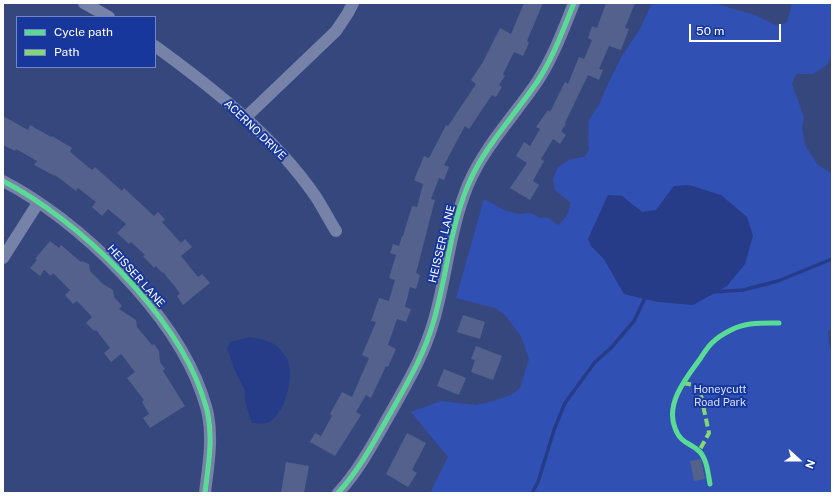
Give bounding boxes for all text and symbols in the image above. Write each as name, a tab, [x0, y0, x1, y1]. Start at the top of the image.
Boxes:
legend	[16, 16, 156, 68]
scale bar	[691, 16, 783, 42]
text: 50 m	[696, 24, 724, 38]
text: Cycle path	[54, 25, 113, 39]
text: Path	[54, 45, 80, 59]
street label: ACERNO DRIVE	[221, 97, 289, 163]
street label: HEISSER LANE	[426, 204, 458, 284]
street label: HEISSER LANE	[104, 242, 168, 310]
park label: Honeycutt Road Park	[693, 383, 747, 409]
north arrow	[779, 440, 819, 480]
text: N	[803, 458, 817, 470]

